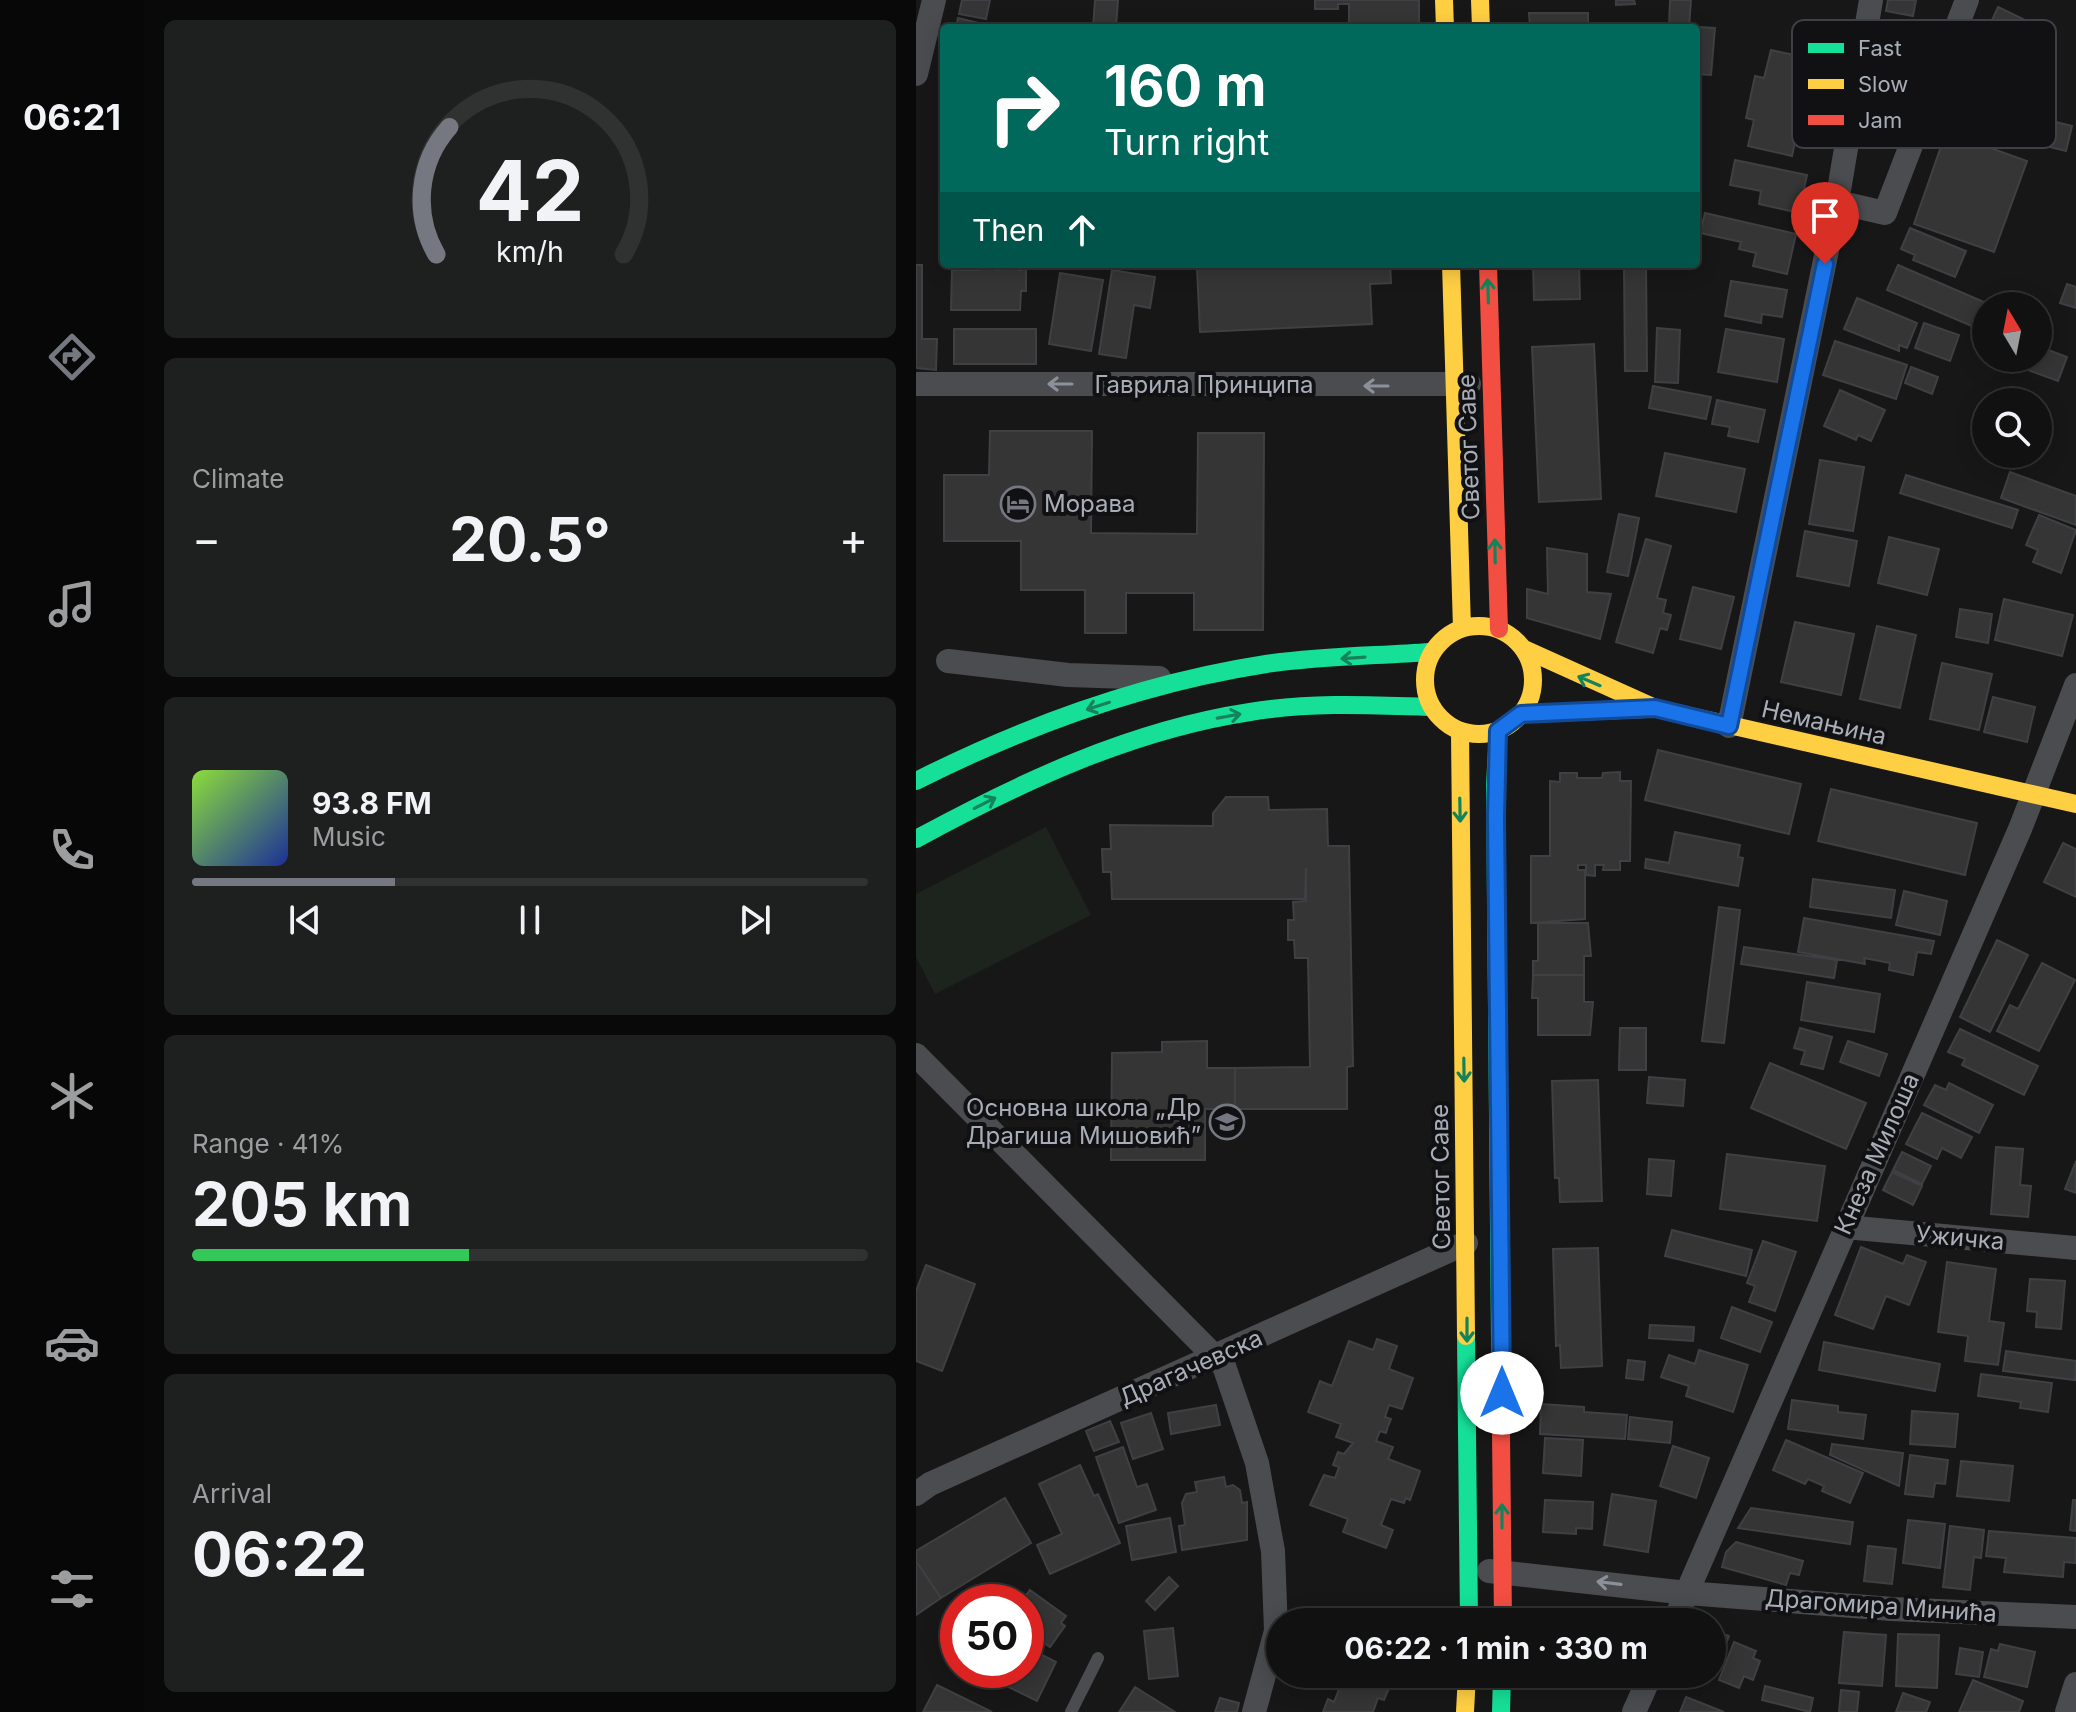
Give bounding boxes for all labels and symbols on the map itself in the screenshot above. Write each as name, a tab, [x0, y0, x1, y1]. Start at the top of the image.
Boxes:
legend	[1792, 20, 2056, 148]
text: Fast	[1858, 35, 1902, 61]
text: Slow	[1858, 71, 1908, 97]
text: Jam	[1858, 107, 1902, 133]
pin	[1791, 182, 1859, 264]
one-way arrow	[1481, 278, 1496, 305]
north arrow	[1972, 292, 2052, 372]
street label: Гаврила Принципа	[1094, 370, 1314, 399]
street label: Светог Саве	[1451, 374, 1486, 520]
one-way arrow	[1047, 376, 1074, 392]
one-way arrow	[1363, 378, 1390, 394]
hotel icon: Морава	[999, 485, 1037, 523]
place label: Морава	[1044, 489, 1136, 518]
one-way arrow	[1488, 538, 1503, 565]
one-way arrow	[1340, 651, 1367, 666]
one-way arrow	[1577, 672, 1602, 687]
street label: Немањина	[1759, 694, 1889, 751]
one-way arrow	[1086, 699, 1112, 714]
one-way arrow	[1216, 708, 1241, 723]
one-way arrow	[973, 795, 997, 811]
one-way arrow	[1452, 796, 1468, 823]
one-way arrow	[1456, 1056, 1472, 1083]
street label: Кнеза Милоша	[1828, 1069, 1925, 1239]
place label: Основна школа „Др Драгиша Мишовић”	[966, 1093, 1201, 1150]
school or university icon: Основна школа „Др Драгиша Мишовић”	[1208, 1103, 1246, 1141]
street label: Светог Саве	[1425, 1104, 1456, 1250]
street label: Ужичка	[1914, 1219, 2006, 1256]
one-way arrow	[1459, 1316, 1475, 1343]
street label: Драгачевска	[1115, 1323, 1267, 1412]
position arrow	[1460, 1351, 1544, 1435]
one-way arrow	[1494, 1503, 1510, 1530]
one-way arrow	[1596, 1576, 1623, 1591]
street label: Драгомира Минића	[1764, 1583, 1998, 1628]
speed limit sign: 50	[940, 1584, 1044, 1688]

